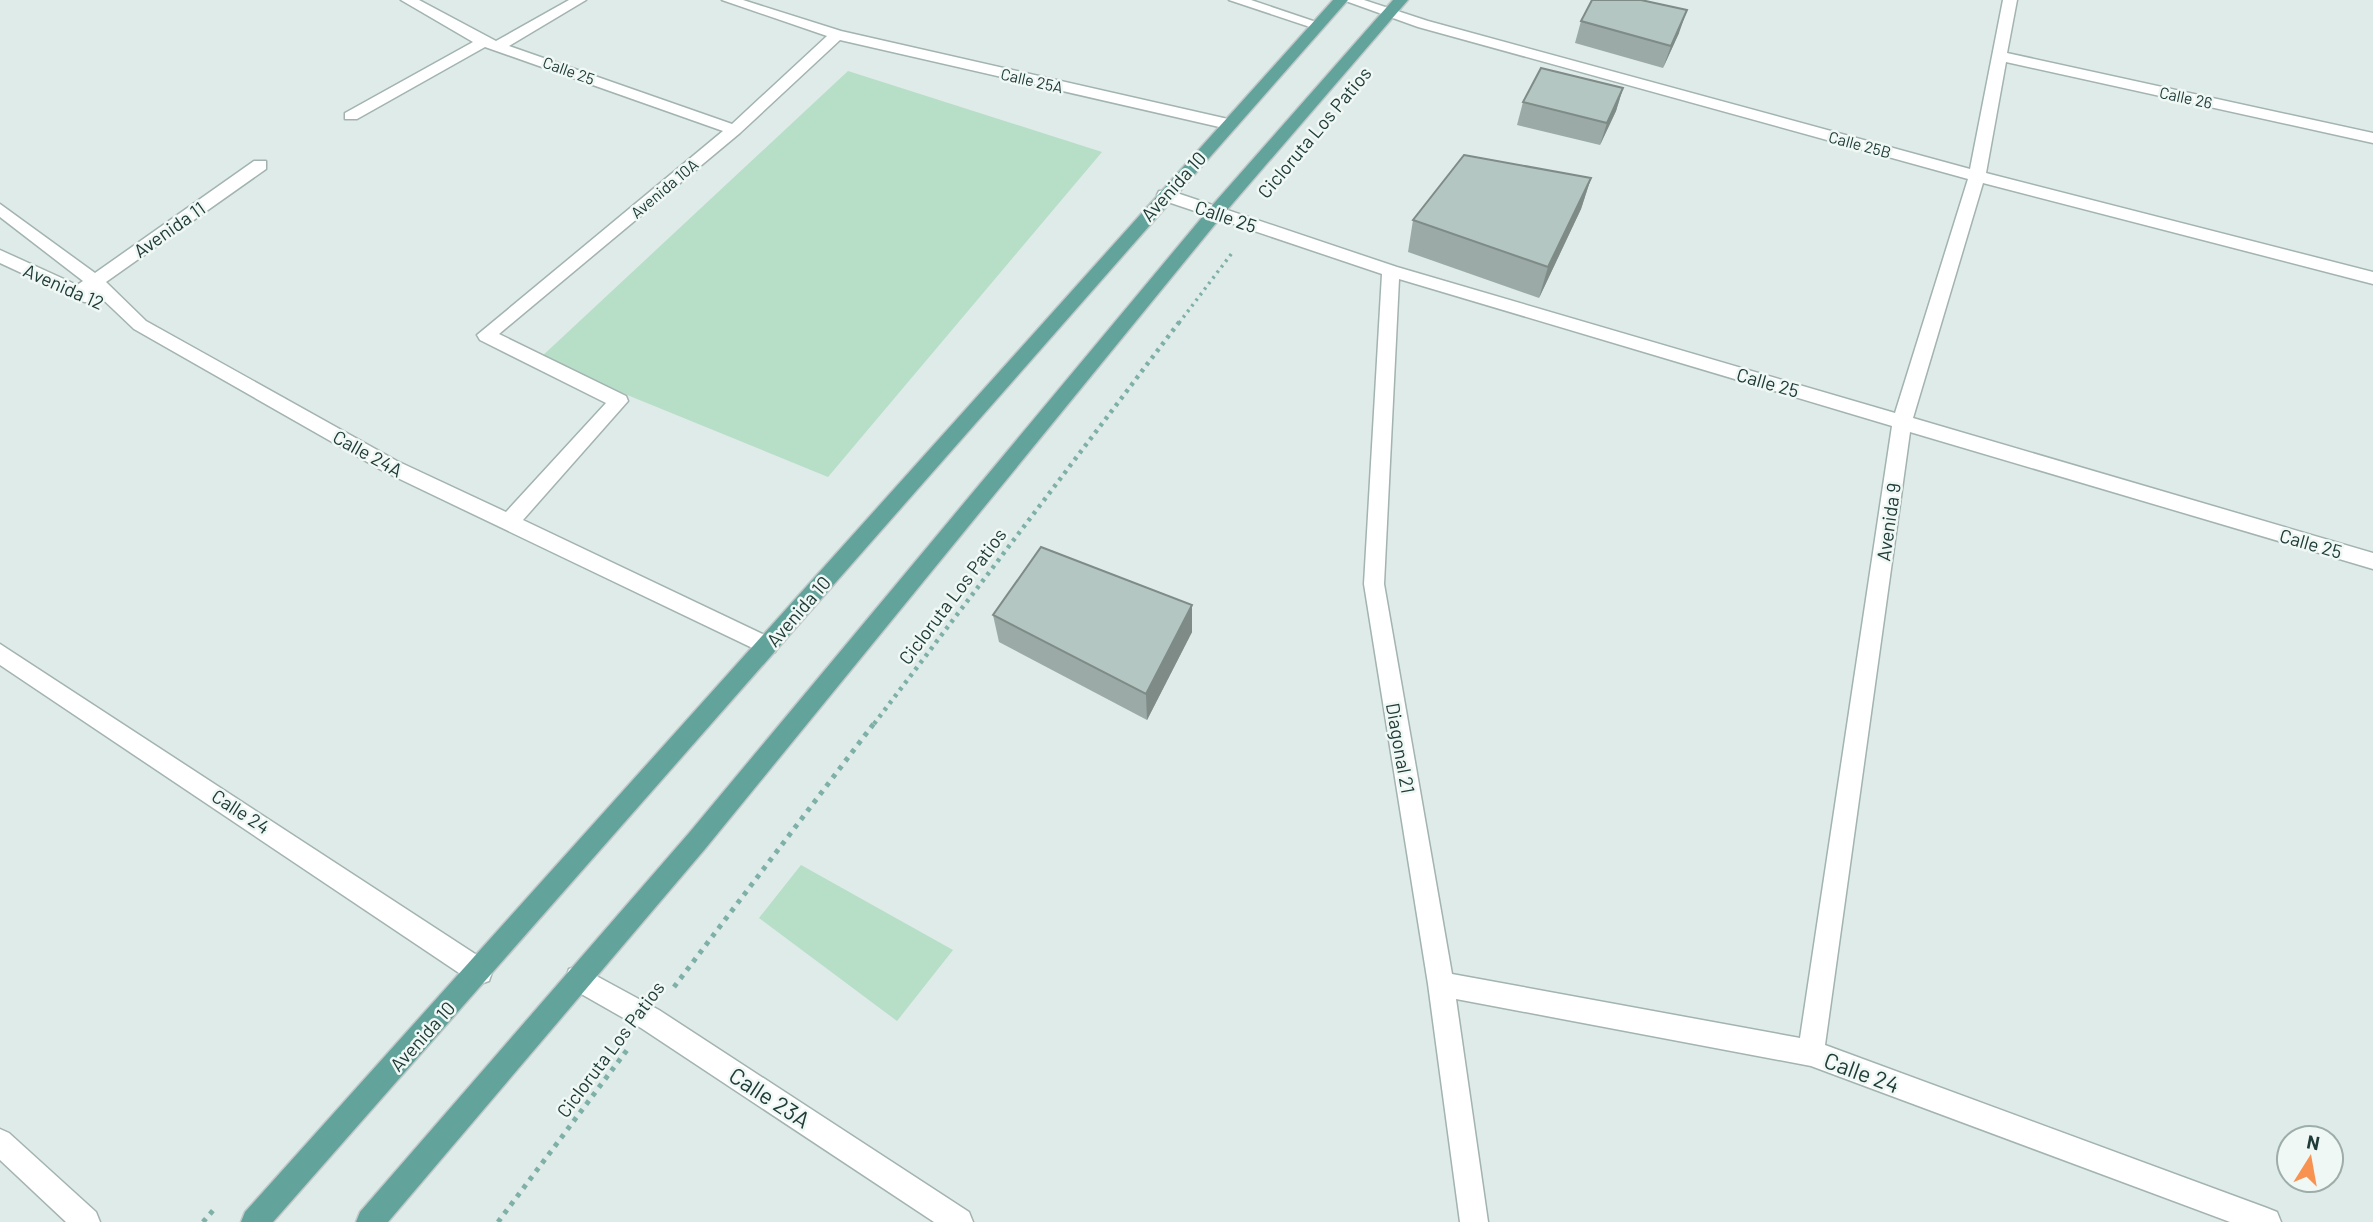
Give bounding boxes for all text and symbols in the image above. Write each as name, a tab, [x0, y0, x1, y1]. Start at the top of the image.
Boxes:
street label: Calle 25	[541, 52, 597, 88]
street label: Cicloruta Los Patios	[1252, 62, 1376, 202]
street label: Calle 25A	[999, 64, 1065, 96]
street label: Calle 26	[2158, 82, 2214, 112]
street label: Calle 25B	[1827, 127, 1893, 161]
street label: Avenida 10	[1136, 146, 1210, 226]
street label: Avenida 10A	[626, 154, 702, 222]
street label: Calle 25	[1192, 195, 1260, 237]
street label: Avenida 11	[129, 196, 209, 262]
street label: Avenida 12	[20, 258, 108, 314]
street label: Calle 25	[1734, 362, 1802, 402]
street label: Calle 24A	[329, 425, 407, 481]
street label: Avenida 9	[1871, 481, 1905, 563]
street label: Cicloruta Los Patios	[893, 523, 1011, 669]
street label: Calle 25	[2277, 523, 2345, 563]
street label: Avenida 10	[761, 571, 835, 651]
street label: Diagonal 21	[1382, 701, 1420, 795]
street label: Calle 24	[208, 784, 274, 838]
street label: Cicloruta Los Patios	[551, 976, 669, 1122]
street label: Avenida 10	[385, 996, 459, 1076]
street label: Calle 24	[1821, 1046, 1903, 1098]
street label: Calle 23A	[724, 1060, 816, 1134]
north arrow	[2275, 1124, 2345, 1194]
text: N	[2305, 1129, 2322, 1154]

